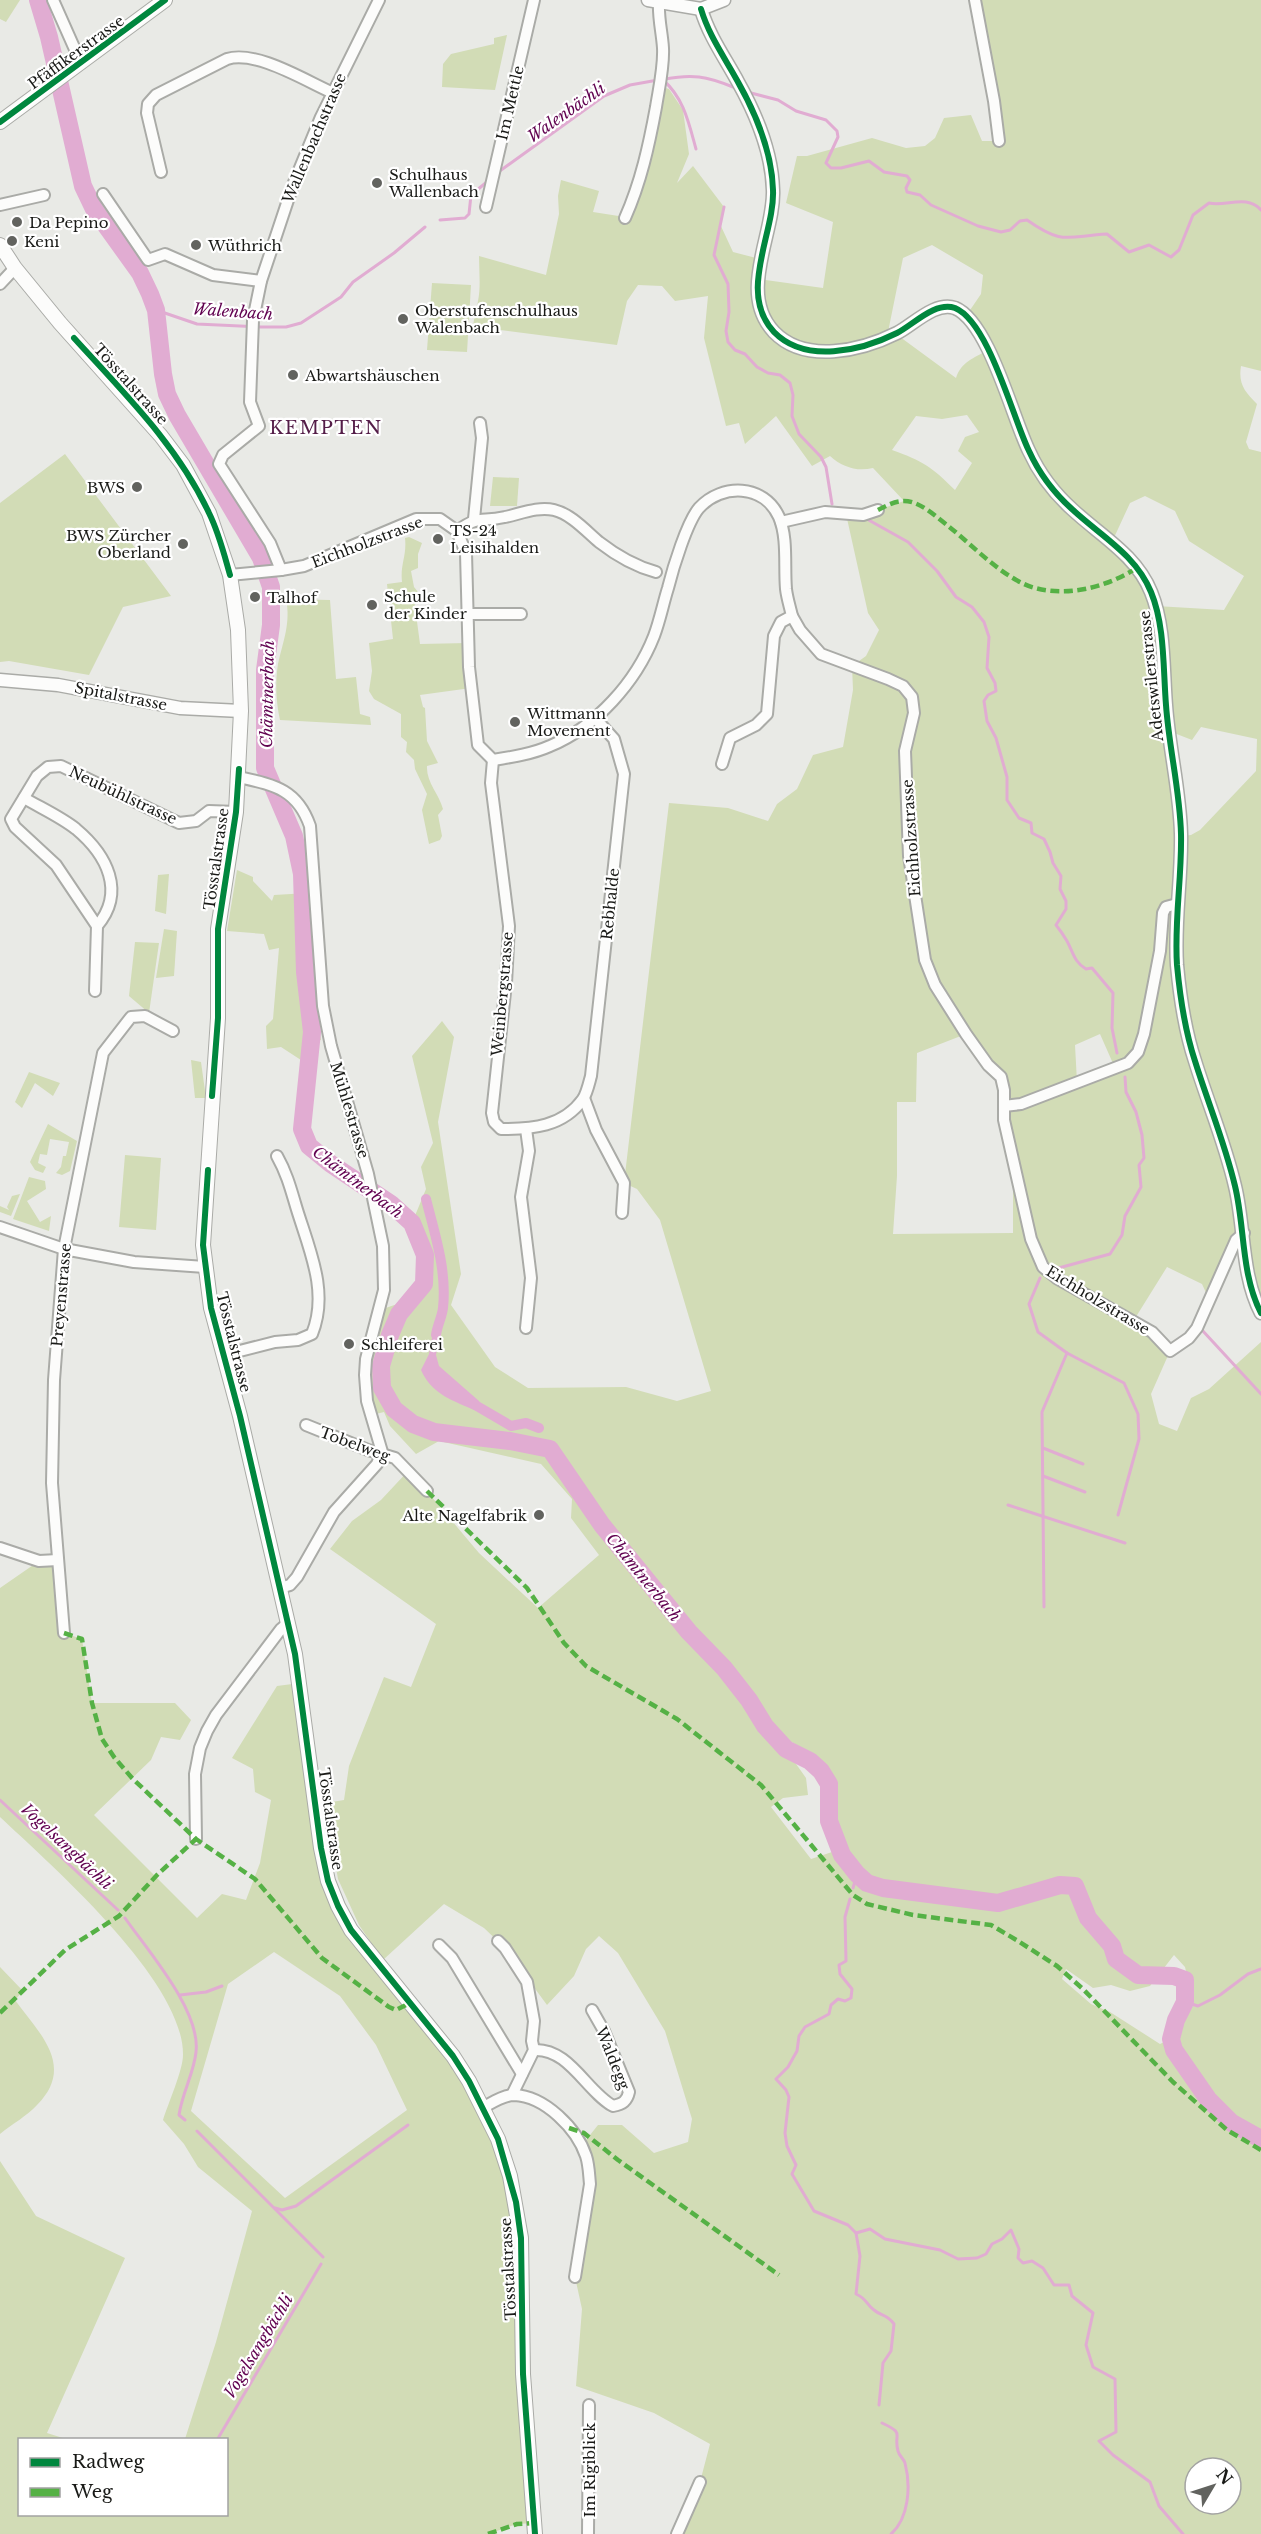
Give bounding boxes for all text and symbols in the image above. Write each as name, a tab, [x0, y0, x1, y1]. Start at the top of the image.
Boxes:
street label: Pfäffikerstrasse	[24, 11, 128, 93]
street label: Im Mettle	[492, 64, 528, 142]
street label: Wallenbachstrasse	[278, 70, 350, 207]
water label: Walenbächli	[523, 78, 609, 146]
place label: Schulhaus Wallenbach	[388, 165, 479, 201]
marker: Schulhaus Wallenbach	[370, 176, 384, 190]
place label: Da Pepino	[29, 213, 109, 232]
marker: Da Pepino	[10, 215, 24, 229]
place label: Keni	[24, 232, 59, 251]
marker: Keni	[5, 234, 19, 248]
place label: Wüthrich	[207, 236, 282, 255]
marker: Wüthrich	[189, 238, 203, 252]
water label: Walenbach	[192, 298, 274, 324]
place label: Oberstufenschulhaus Walenbach	[414, 301, 578, 337]
marker: Oberstufenschulhaus Walenbach	[396, 312, 410, 326]
street label: Tösstalstrasse	[90, 339, 172, 429]
place label: Abwartshäuschen	[304, 366, 439, 385]
marker: Abwartshäuschen	[286, 368, 300, 382]
district label: KEMPTEN	[269, 417, 383, 439]
place label: BWS	[87, 478, 125, 497]
marker: BWS	[130, 480, 144, 494]
street label: Eichholzstrasse	[309, 512, 425, 572]
place label: TS-24 Leisihalden	[450, 521, 539, 557]
place label: BWS Zürcher Oberland	[66, 526, 172, 562]
marker: TS-24 Leisihalden	[431, 532, 445, 546]
marker: BWS Zürcher Oberland	[176, 537, 190, 551]
place label: Schule der Kinder	[384, 587, 468, 623]
place label: Talhof	[267, 588, 319, 607]
marker: Talhof	[248, 590, 262, 604]
marker: Schule der Kinder	[365, 598, 379, 612]
street label: Adetswilerstrasse	[1135, 610, 1167, 743]
water label: Chämtnerbach	[256, 640, 278, 748]
street label: Spitalstrasse	[73, 678, 169, 714]
place label: Wittmann Movement	[526, 704, 611, 740]
marker: Wittmann Movement	[508, 715, 522, 729]
street label: Neubühlstrasse	[66, 762, 180, 828]
street label: Eichholzstrasse	[897, 779, 925, 897]
street label: Tösstalstrasse	[199, 807, 233, 911]
street label: Rebhalde	[597, 867, 623, 941]
street label: Weinbergstrasse	[487, 931, 517, 1058]
street label: Mühlestrasse	[326, 1059, 374, 1161]
water label: Chämtnerbach	[309, 1141, 407, 1223]
street label: Preyenstrasse	[47, 1242, 75, 1348]
street label: Eichholzstrasse	[1043, 1261, 1153, 1339]
street label: Tösstalstrasse	[212, 1290, 256, 1394]
place label: Schleiferei	[361, 1335, 443, 1354]
marker: Schleiferei	[342, 1337, 356, 1351]
street label: Tobelweg	[317, 1423, 394, 1466]
place label: Alte Nagelfabrik	[401, 1506, 528, 1525]
marker: Alte Nagelfabrik	[532, 1508, 546, 1522]
water label: Chämtnerbach	[602, 1529, 686, 1625]
street label: Tösstalstrasse	[314, 1767, 348, 1871]
water label: Vogelsangbächli	[17, 1798, 117, 1894]
street label: Waldegg	[591, 2023, 635, 2093]
street label: Tösstalstrasse	[496, 2217, 520, 2321]
water label: Vogelsangbächli	[219, 2290, 297, 2402]
street label: Im Rigiblick	[580, 2422, 599, 2517]
legend	[18, 2438, 228, 2516]
text: Radweg	[72, 2451, 145, 2473]
north arrow	[1183, 2456, 1243, 2516]
text: N	[1212, 2464, 1237, 2489]
text: Weg	[71, 2481, 113, 2503]

